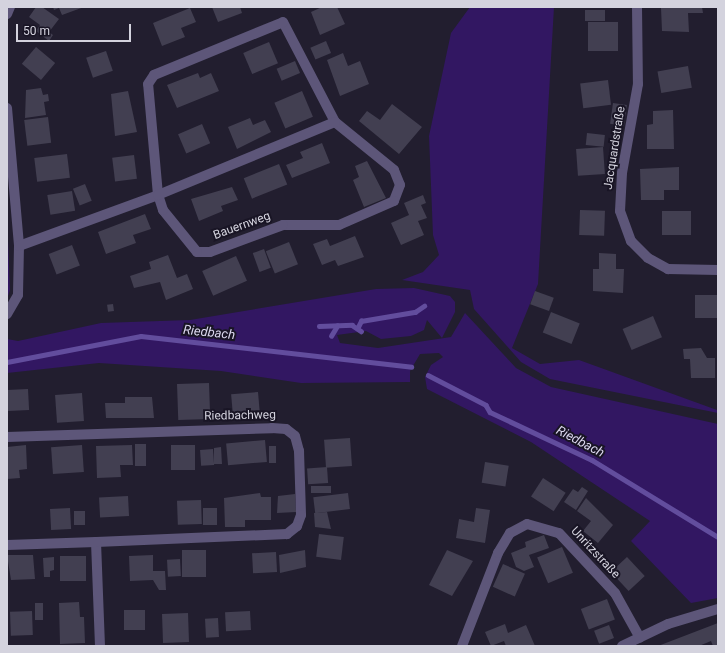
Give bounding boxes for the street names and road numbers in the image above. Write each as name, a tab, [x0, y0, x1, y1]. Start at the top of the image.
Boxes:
street label: Jacquardstraße	[601, 105, 629, 191]
street label: Bauernweg	[211, 209, 273, 243]
street label: Riedbachweg	[204, 408, 276, 424]
street label: Unritzstraße	[567, 524, 623, 582]

